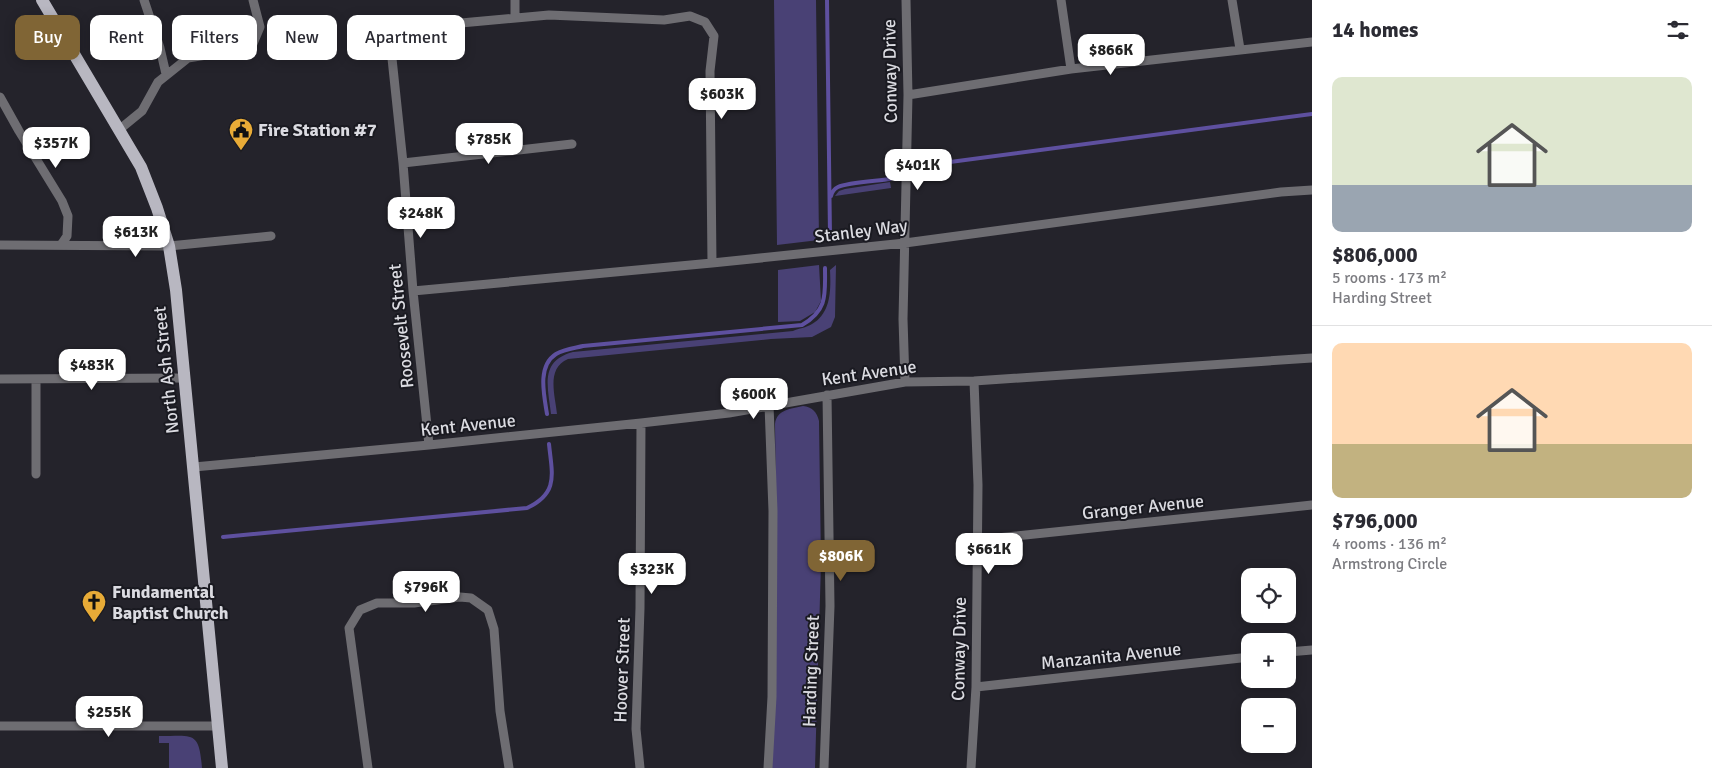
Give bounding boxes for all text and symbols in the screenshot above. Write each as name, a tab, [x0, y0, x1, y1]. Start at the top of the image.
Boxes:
chip: Buy	[15, 15, 80, 60]
chip: Rent	[90, 15, 162, 60]
chip: Filters	[172, 15, 257, 60]
chip: New	[267, 15, 337, 60]
chip: Apartment	[347, 15, 465, 60]
icon: filters	[1664, 16, 1692, 44]
text: 14 homes	[1332, 17, 1418, 43]
street label: Conway Drive	[878, 19, 902, 123]
pin: $866K	[1076, 34, 1146, 76]
text: $866K	[1089, 40, 1133, 60]
pin: $603K	[687, 78, 757, 120]
text: $603K	[700, 84, 744, 104]
icon: home	[1467, 110, 1557, 200]
public building icon: Fire Station #7	[228, 117, 254, 151]
place label: Fire Station #7	[258, 119, 377, 141]
pin: $785K	[454, 122, 524, 165]
pin: $357K	[21, 126, 91, 169]
text: $785K	[467, 129, 511, 149]
text: $357K	[34, 133, 78, 153]
pin: $401K	[883, 148, 953, 191]
text: $401K	[896, 155, 940, 175]
pin: $248K	[386, 196, 456, 239]
text: $248K	[399, 203, 443, 223]
street label: Stanley Way	[813, 214, 909, 248]
pin: $613K	[101, 216, 171, 258]
text: $613K	[114, 222, 158, 242]
text: $806,000	[1332, 242, 1418, 268]
street label: Roosevelt Street	[384, 263, 418, 389]
text: 5 rooms · 173 m²	[1332, 268, 1447, 288]
text: Harding Street	[1332, 288, 1432, 308]
street label: North Ash Street	[148, 305, 184, 435]
pin: $483K	[57, 348, 127, 391]
text: $483K	[70, 355, 114, 375]
street label: Kent Avenue	[820, 355, 918, 391]
icon: home	[1467, 375, 1557, 465]
pin: $600K	[719, 378, 789, 420]
text: $600K	[732, 384, 776, 404]
street label: Kent Avenue	[419, 409, 517, 441]
street label: Granger Avenue	[1081, 490, 1205, 524]
text: $796,000	[1332, 508, 1418, 534]
pin: $661K	[954, 532, 1024, 575]
text: 4 rooms · 136 m²	[1332, 534, 1447, 554]
text: $661K	[967, 539, 1011, 559]
pin: $806K	[806, 540, 876, 582]
text: $806K	[819, 546, 863, 566]
pin: $323K	[617, 552, 687, 595]
text: Armstrong Circle	[1332, 554, 1447, 574]
text: $323K	[630, 559, 674, 579]
map controls	[1241, 568, 1296, 753]
button: locate	[1241, 568, 1296, 623]
pin: $796K	[391, 570, 461, 613]
text: $796K	[404, 577, 448, 597]
place label: Fundamental Baptist Church	[112, 581, 229, 624]
church icon: Fundamental Baptist Church	[81, 589, 107, 623]
street label: Conway Drive	[947, 597, 971, 701]
street label: Harding Street	[798, 615, 824, 727]
street label: Hoover Street	[609, 617, 635, 723]
button: +	[1241, 633, 1296, 688]
street label: Manzanita Avenue	[1040, 638, 1182, 674]
pin: $255K	[74, 696, 144, 738]
button: −	[1241, 698, 1296, 753]
text: $255K	[87, 702, 131, 722]

